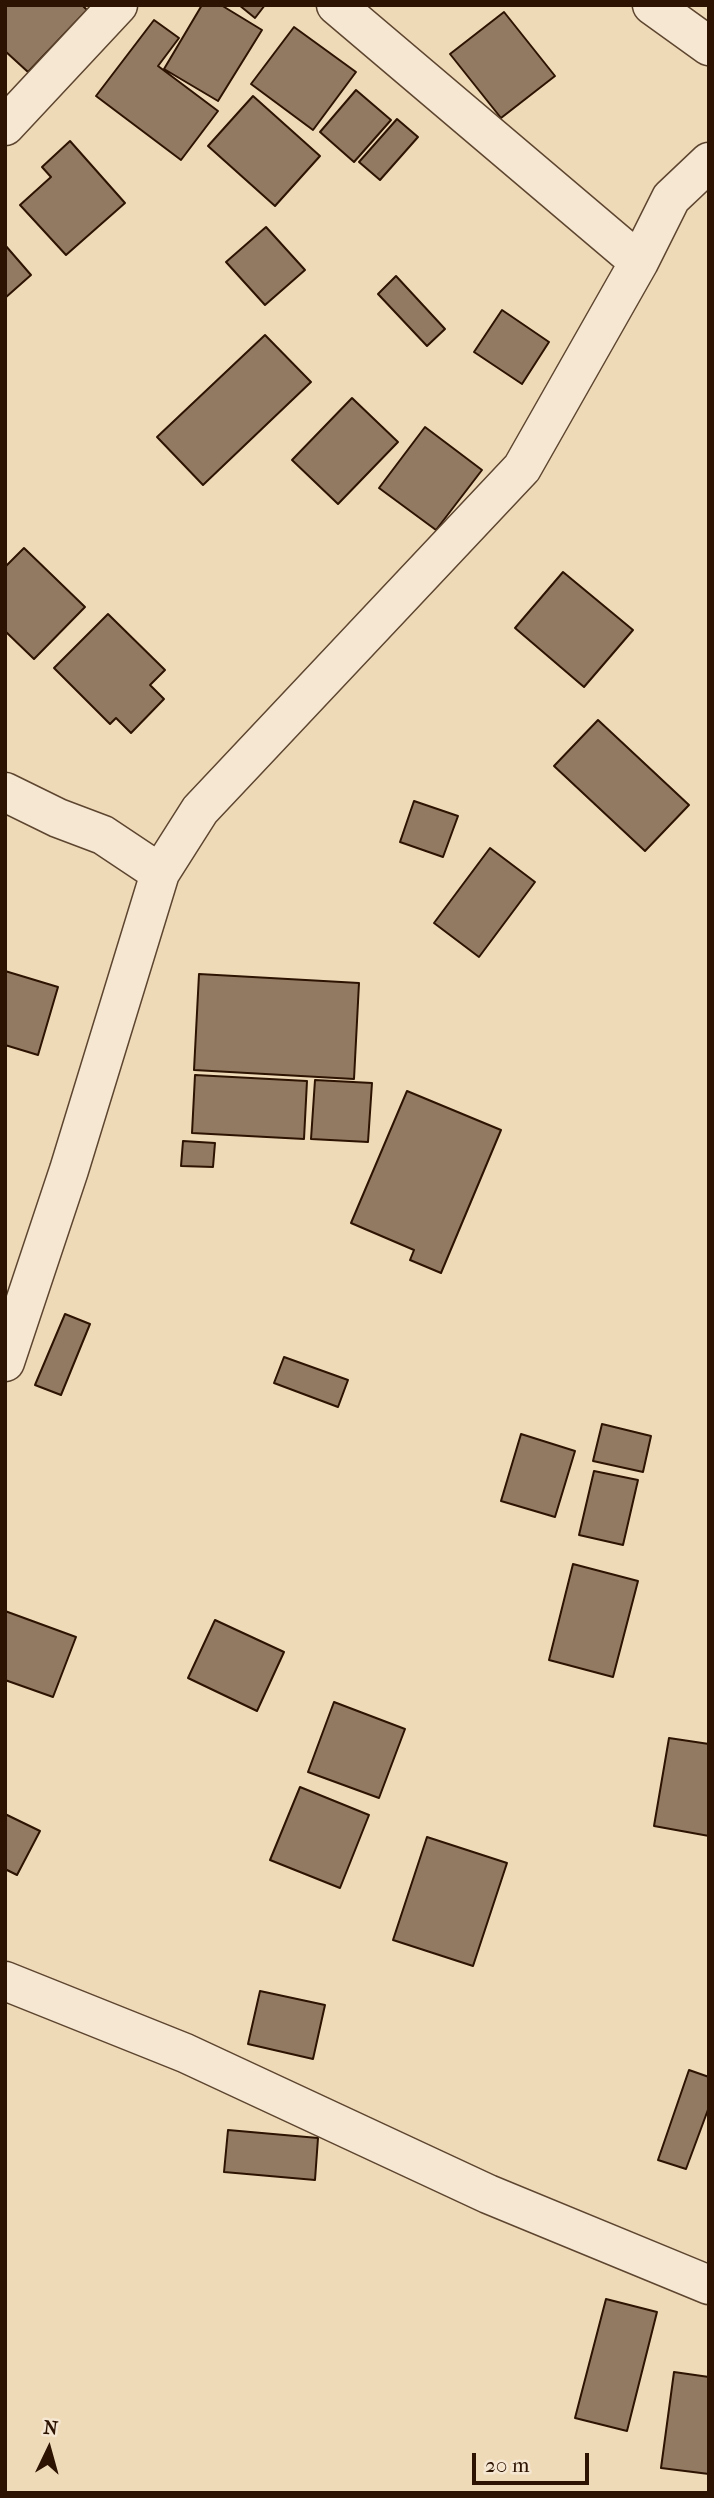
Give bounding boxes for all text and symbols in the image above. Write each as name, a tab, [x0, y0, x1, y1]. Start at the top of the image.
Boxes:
north arrow	[14, 2414, 84, 2484]
text: N	[43, 2416, 59, 2440]
scale bar	[476, 2438, 593, 2482]
text: 20 m	[485, 2453, 529, 2477]

